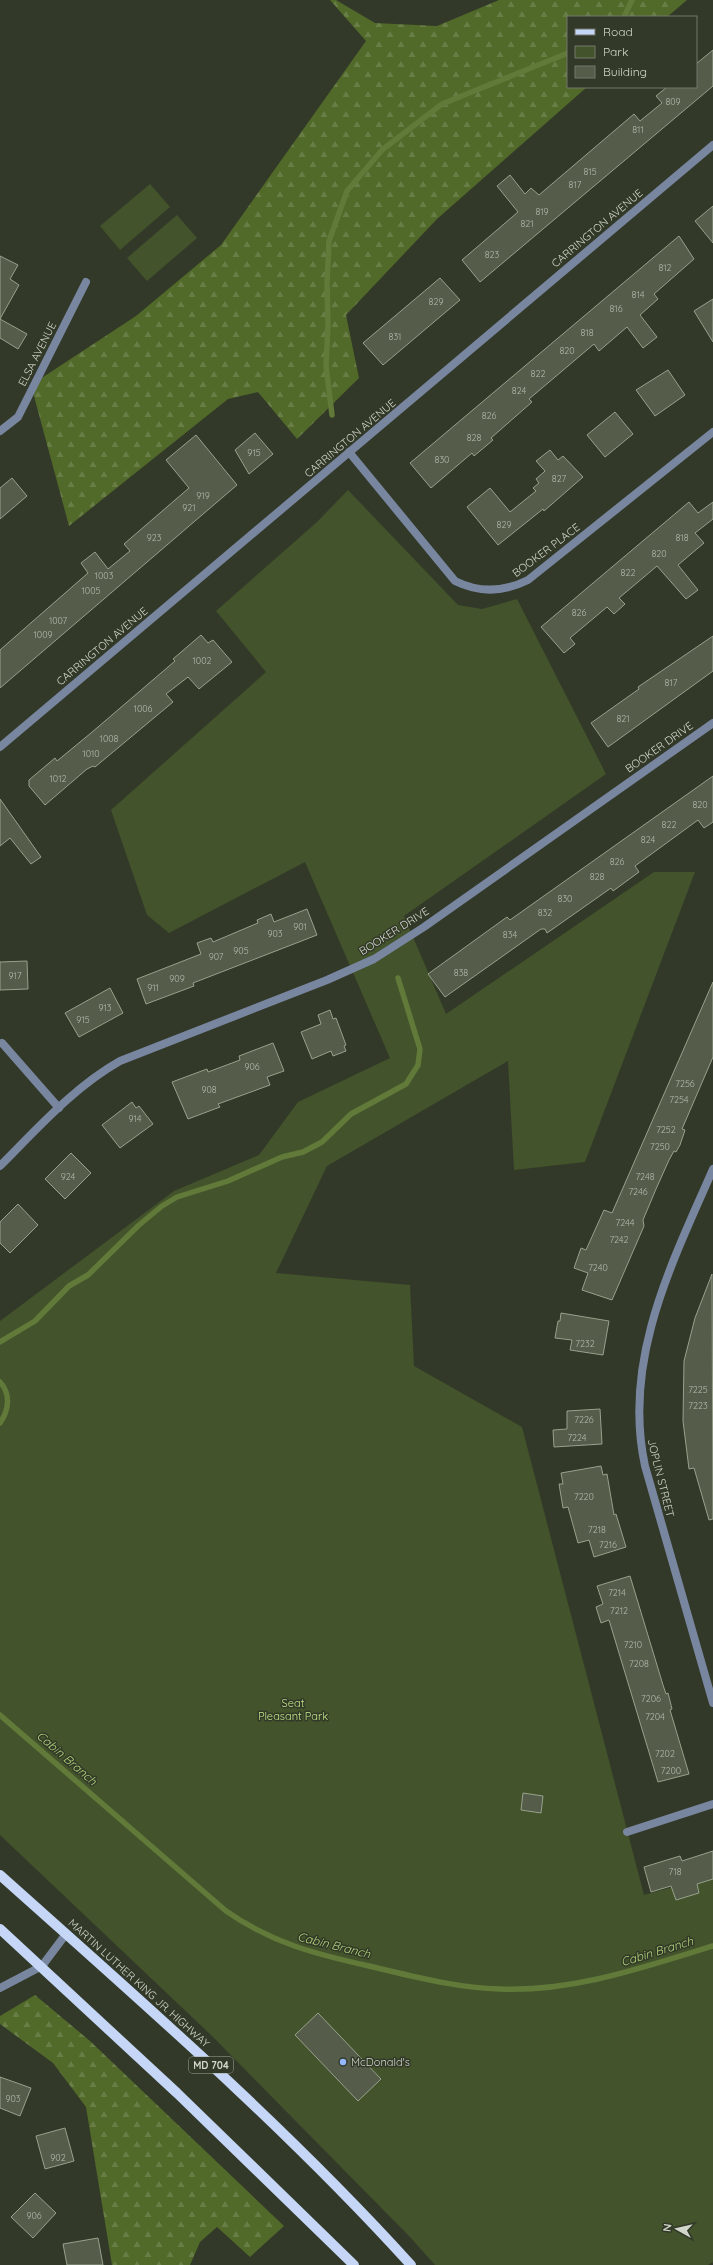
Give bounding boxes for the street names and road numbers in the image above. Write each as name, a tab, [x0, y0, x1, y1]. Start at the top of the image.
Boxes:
street label: CARRINGTON AVENUE	[549, 186, 645, 270]
street label: ELSA AVENUE	[15, 320, 59, 388]
street label: CARRINGTON AVENUE	[302, 396, 398, 480]
street label: BOOKER PLACE	[509, 520, 583, 580]
street label: CARRINGTON AVENUE	[54, 604, 150, 688]
street label: BOOKER DRIVE	[622, 718, 696, 776]
street label: BOOKER DRIVE	[357, 904, 431, 958]
street label: JOPLIN STREET	[645, 1437, 678, 1519]
street label: MARTIN LUTHER KING JR. HIGHWAY	[65, 1916, 213, 2050]
road number: MD 704	[189, 2057, 233, 2073]

